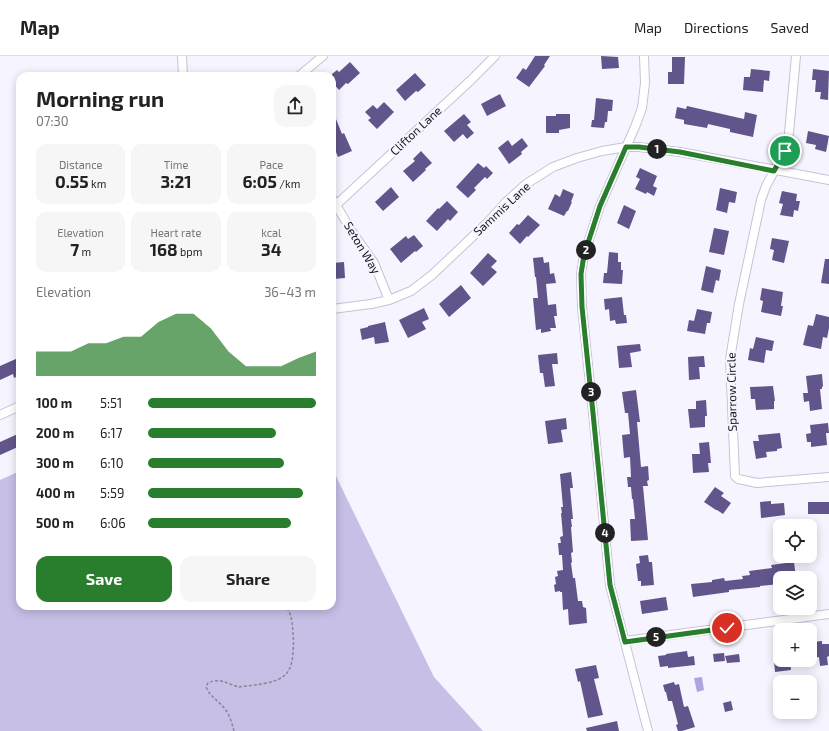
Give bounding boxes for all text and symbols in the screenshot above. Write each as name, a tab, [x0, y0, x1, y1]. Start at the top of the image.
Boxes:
text: Map	[20, 16, 60, 39]
text: Map	[634, 19, 662, 36]
text: Directions	[684, 19, 749, 36]
text: Saved	[771, 19, 809, 36]
text: Morning run	[36, 85, 164, 111]
button: share	[274, 85, 316, 127]
street label: Clifton Lane	[387, 103, 444, 158]
text: 07:30	[36, 113, 69, 129]
pin	[768, 134, 802, 168]
pin: 1	[647, 139, 667, 159]
icon: arrive	[774, 140, 796, 162]
text: 1	[655, 142, 659, 155]
text: Distance	[59, 158, 102, 171]
text: Time	[164, 158, 188, 171]
text: Pace	[259, 158, 283, 171]
text: 0.55	[55, 171, 89, 191]
text: 3:21	[160, 171, 192, 191]
text: 6:05	[242, 171, 277, 191]
text: km	[89, 177, 106, 190]
text: /km	[277, 177, 300, 190]
street label: Sammis Lane	[470, 179, 533, 238]
street label: Seton Way	[342, 219, 384, 277]
text: Elevation	[57, 226, 104, 239]
text: Heart rate	[151, 226, 201, 239]
text: kcal	[261, 226, 281, 239]
text: 7	[70, 239, 79, 259]
text: 168	[150, 239, 178, 259]
text: 34	[261, 239, 282, 259]
pin: 2	[576, 240, 596, 260]
text: 2	[583, 243, 589, 256]
text: m	[79, 245, 91, 258]
text: bpm	[178, 245, 202, 258]
text: Elevation	[36, 284, 91, 300]
text: 36–43 m	[264, 284, 316, 300]
street label: Sparrow Circle	[723, 352, 739, 432]
pin: 3	[581, 382, 601, 402]
text: 3	[588, 385, 594, 398]
text: 100 m	[36, 395, 72, 411]
text: 5:51	[100, 395, 122, 411]
text: 200 m	[36, 425, 74, 441]
text: 6:17	[100, 425, 122, 441]
text: 300 m	[36, 455, 74, 471]
text: 6:10	[100, 455, 124, 471]
text: 400 m	[36, 485, 75, 501]
text: 5:59	[100, 485, 124, 501]
text: 500 m	[36, 515, 74, 531]
text: 6:06	[100, 515, 126, 531]
map controls	[773, 519, 817, 719]
button: locate	[773, 519, 817, 563]
pin: 4	[595, 523, 615, 543]
text: 4	[601, 526, 609, 539]
button: Save	[36, 556, 172, 602]
button: Share	[180, 556, 316, 602]
button: layers	[773, 571, 817, 615]
pin	[710, 611, 744, 645]
icon: check	[716, 617, 738, 639]
button: +	[773, 623, 817, 667]
pin: 5	[646, 627, 666, 647]
text: 5	[653, 630, 659, 643]
button: −	[773, 675, 817, 719]

